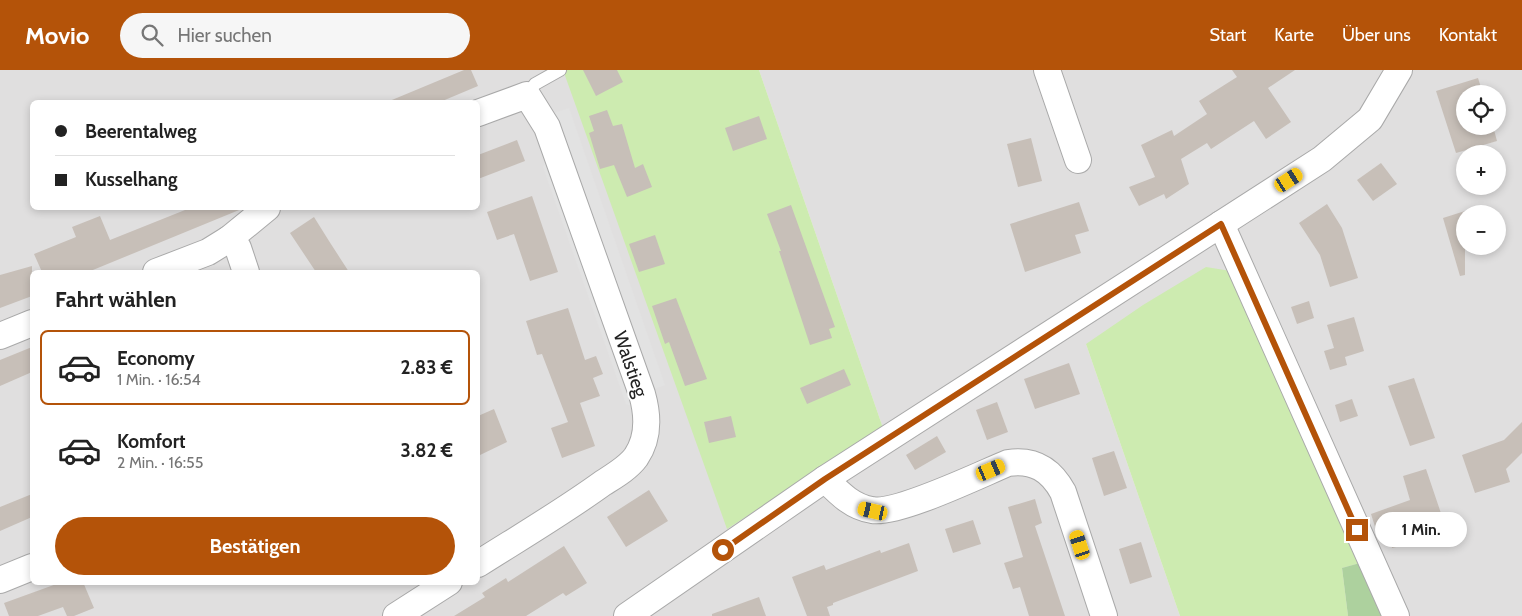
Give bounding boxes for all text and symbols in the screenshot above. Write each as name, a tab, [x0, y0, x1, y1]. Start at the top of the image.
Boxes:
search box	[120, 13, 470, 58]
text: Movio	[25, 21, 90, 50]
icon: search	[138, 21, 166, 49]
text: Hier suchen	[178, 24, 272, 47]
text: Start	[1210, 24, 1246, 46]
text: Karte	[1274, 24, 1314, 46]
text: Über uns	[1342, 24, 1411, 46]
text: Kontakt	[1439, 24, 1497, 46]
map controls	[1456, 85, 1506, 255]
button: locate	[1456, 85, 1506, 135]
text: Beerentalweg	[85, 120, 197, 143]
button: +	[1456, 145, 1506, 195]
car	[1272, 166, 1305, 194]
text: Kusselhang	[85, 168, 178, 191]
button: −	[1456, 205, 1506, 255]
text: Fahrt wählen	[55, 286, 177, 313]
street label: Walstieg	[609, 328, 653, 401]
icon: car	[57, 345, 102, 390]
text: Economy	[117, 347, 195, 370]
text: 2.83 €	[401, 356, 453, 379]
text: 1 Min. · 16:54	[117, 370, 201, 389]
icon: car	[57, 428, 102, 473]
text: Komfort	[117, 430, 186, 453]
text: 3.82 €	[401, 439, 453, 462]
text: 2 Min. · 16:55	[117, 453, 203, 472]
car	[974, 457, 1007, 483]
car	[856, 500, 889, 522]
callout: 1 Min.	[1374, 512, 1467, 548]
button: Bestätigen	[55, 517, 455, 575]
route end	[1346, 519, 1368, 541]
text: 1 Min.	[1402, 520, 1440, 539]
car	[1068, 528, 1091, 562]
route start	[712, 539, 734, 561]

